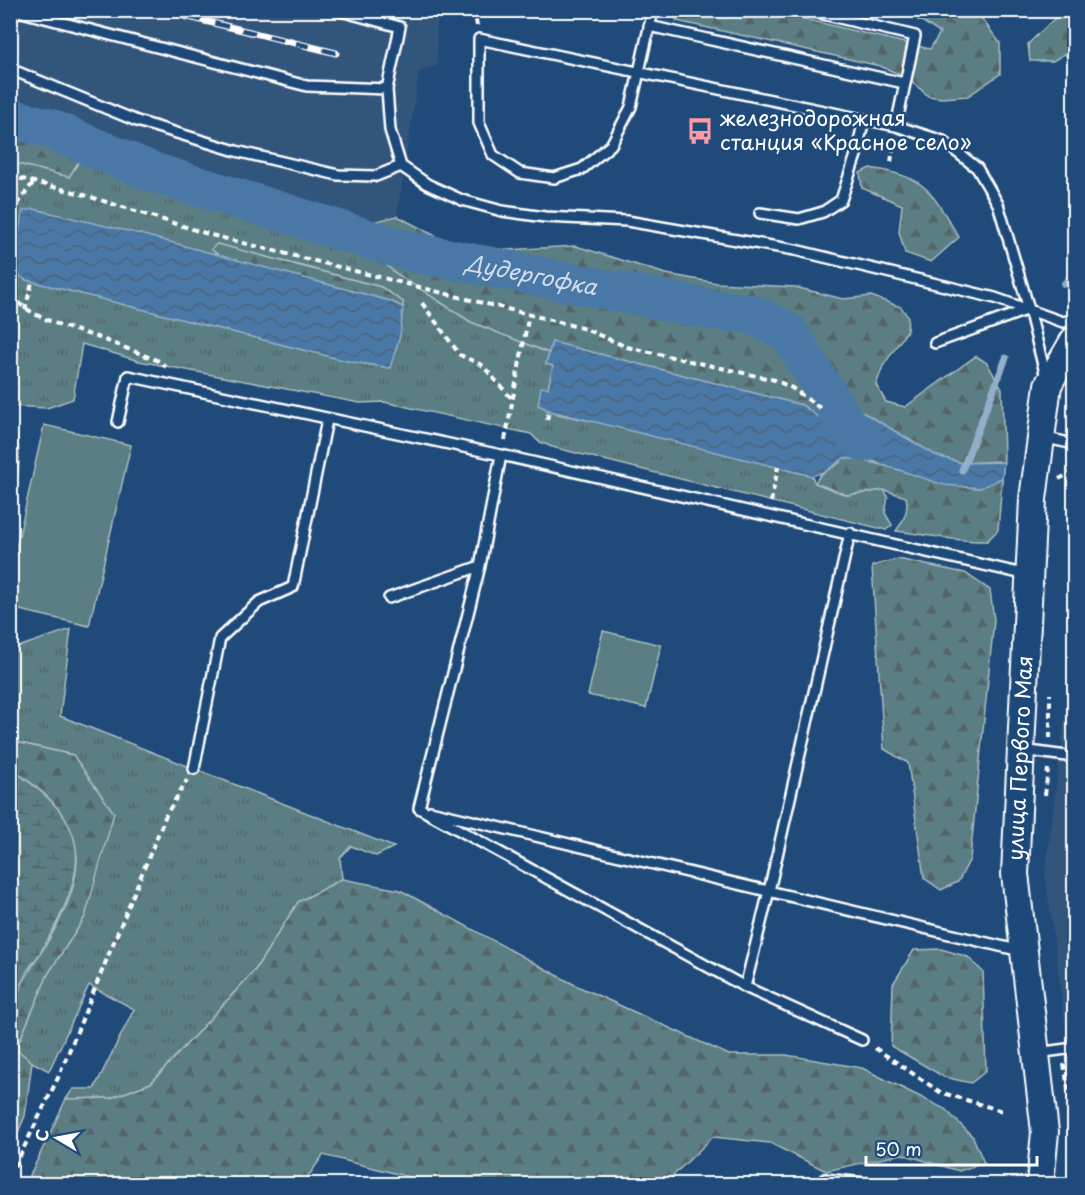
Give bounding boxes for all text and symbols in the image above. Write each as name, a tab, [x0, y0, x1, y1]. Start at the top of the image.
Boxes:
place label: железнодорожная станция «Красное село»	[719, 101, 971, 157]
bus stop icon: железнодорожная станция «Красное село»	[685, 116, 715, 146]
water label: Дудергофка	[462, 244, 601, 303]
street label: улица Первого Мая	[998, 655, 1039, 861]
north arrow	[27, 1108, 87, 1168]
text: С	[28, 1127, 54, 1143]
scale bar	[866, 1129, 1037, 1167]
text: 50 m	[875, 1135, 922, 1162]

